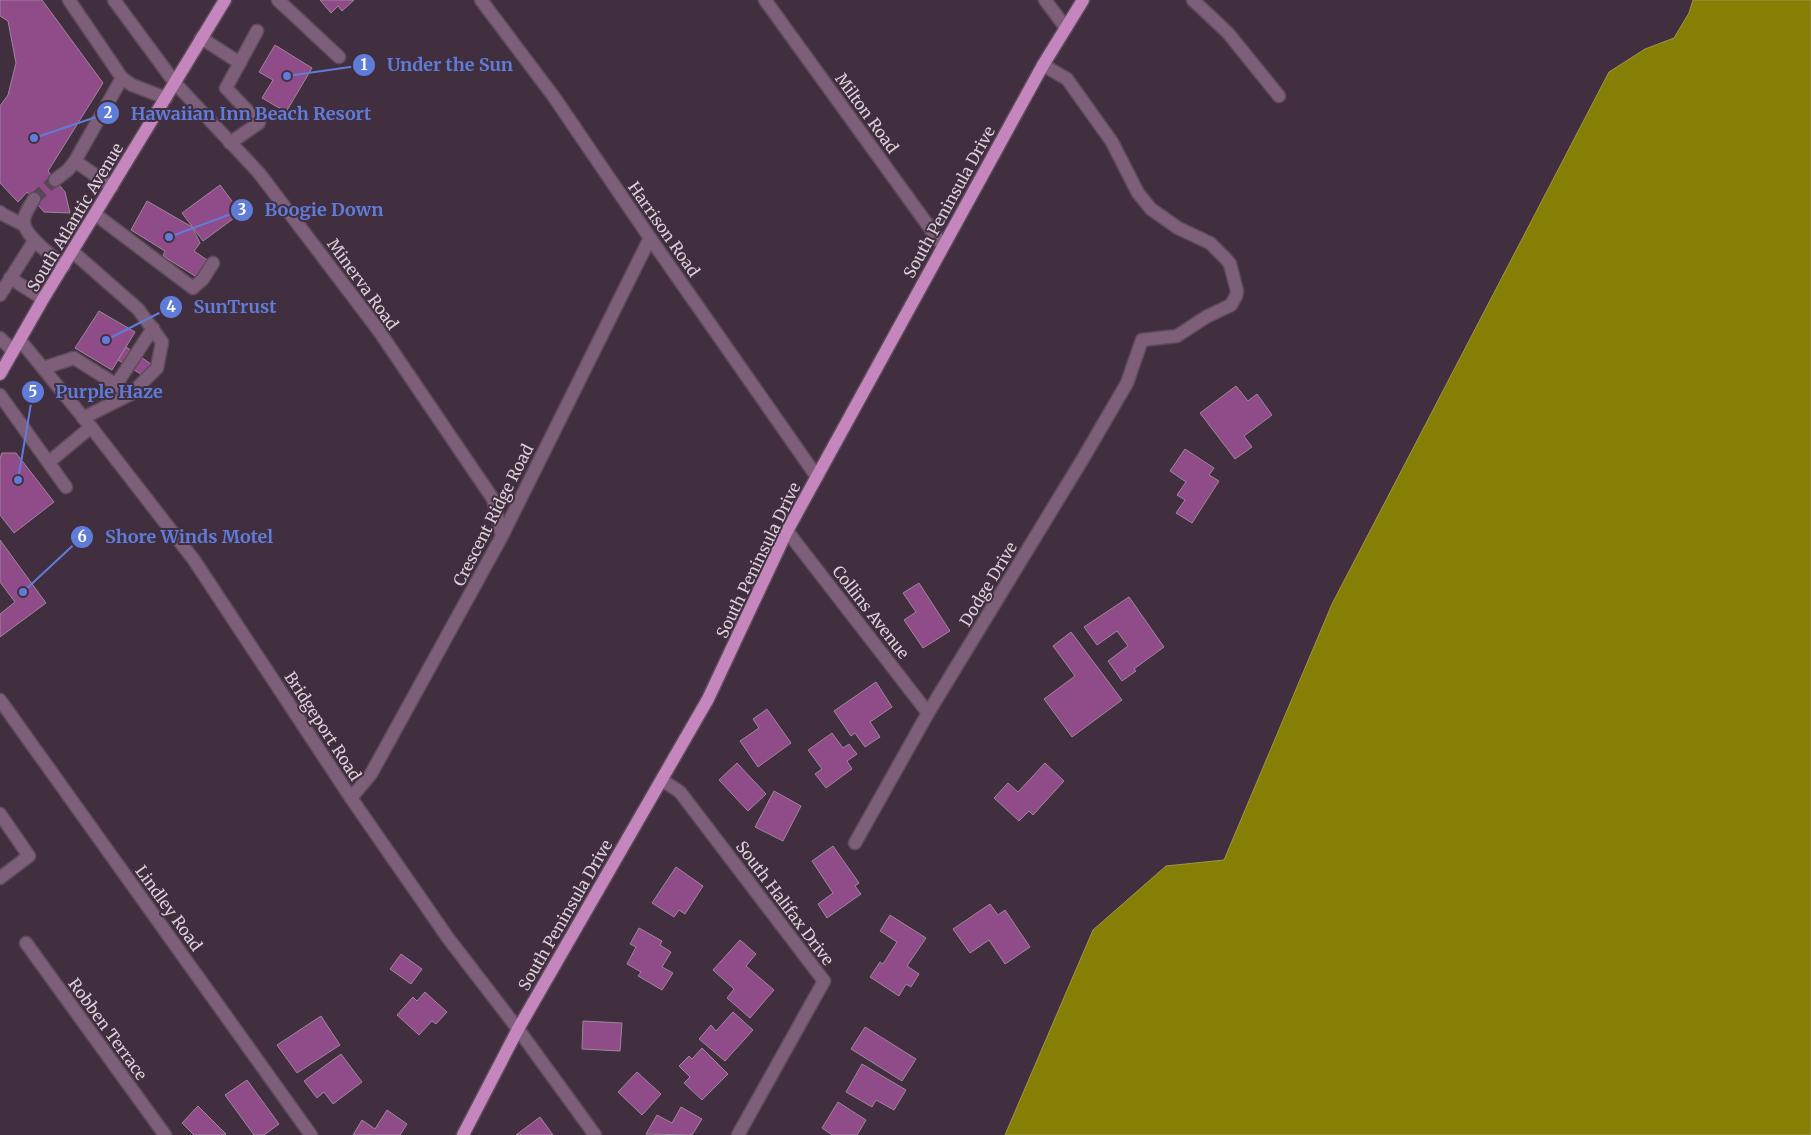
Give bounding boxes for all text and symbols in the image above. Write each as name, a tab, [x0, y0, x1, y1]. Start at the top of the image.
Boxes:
callout: Under the Sun	[351, 48, 523, 81]
text: Under the Sun	[387, 53, 513, 76]
text: 1	[361, 55, 368, 74]
street label: Milton Road	[831, 69, 903, 157]
callout: Hawaiian Inn Beach Resort	[95, 97, 381, 130]
text: Hawaiian Inn Beach Resort	[131, 102, 372, 125]
text: 2	[104, 103, 113, 122]
street label: South Peninsula Drive	[899, 122, 999, 282]
street label: South Atlantic Avenue	[23, 139, 127, 295]
street label: Harrison Road	[624, 178, 704, 281]
callout: Boogie Down	[229, 194, 393, 227]
text: Boogie Down	[264, 198, 384, 221]
text: 3	[238, 200, 246, 219]
street label: Minerva Road	[323, 235, 403, 334]
callout: SunTrust	[159, 290, 287, 323]
text: SunTrust	[194, 295, 277, 318]
text: 4	[166, 297, 176, 316]
callout: Purple Haze	[20, 376, 173, 409]
text: Purple Haze	[55, 380, 163, 403]
text: 5	[29, 382, 37, 401]
street label: Crescent Ridge Road	[449, 440, 538, 589]
street label: South Peninsula Drive	[712, 479, 804, 641]
callout: Shore Winds Motel	[70, 520, 283, 553]
text: Shore Winds Motel	[105, 525, 273, 548]
text: 6	[77, 527, 87, 546]
street label: Dodge Drive	[955, 538, 1021, 630]
street label: Collins Avenue	[828, 561, 914, 663]
street label: Bridgeport Road	[280, 668, 366, 785]
street label: South Peninsula Drive	[514, 836, 616, 994]
street label: South Halifax Drive	[732, 837, 838, 969]
street label: Lindley Road	[131, 861, 207, 955]
street label: Robben Terrace	[64, 974, 152, 1084]

